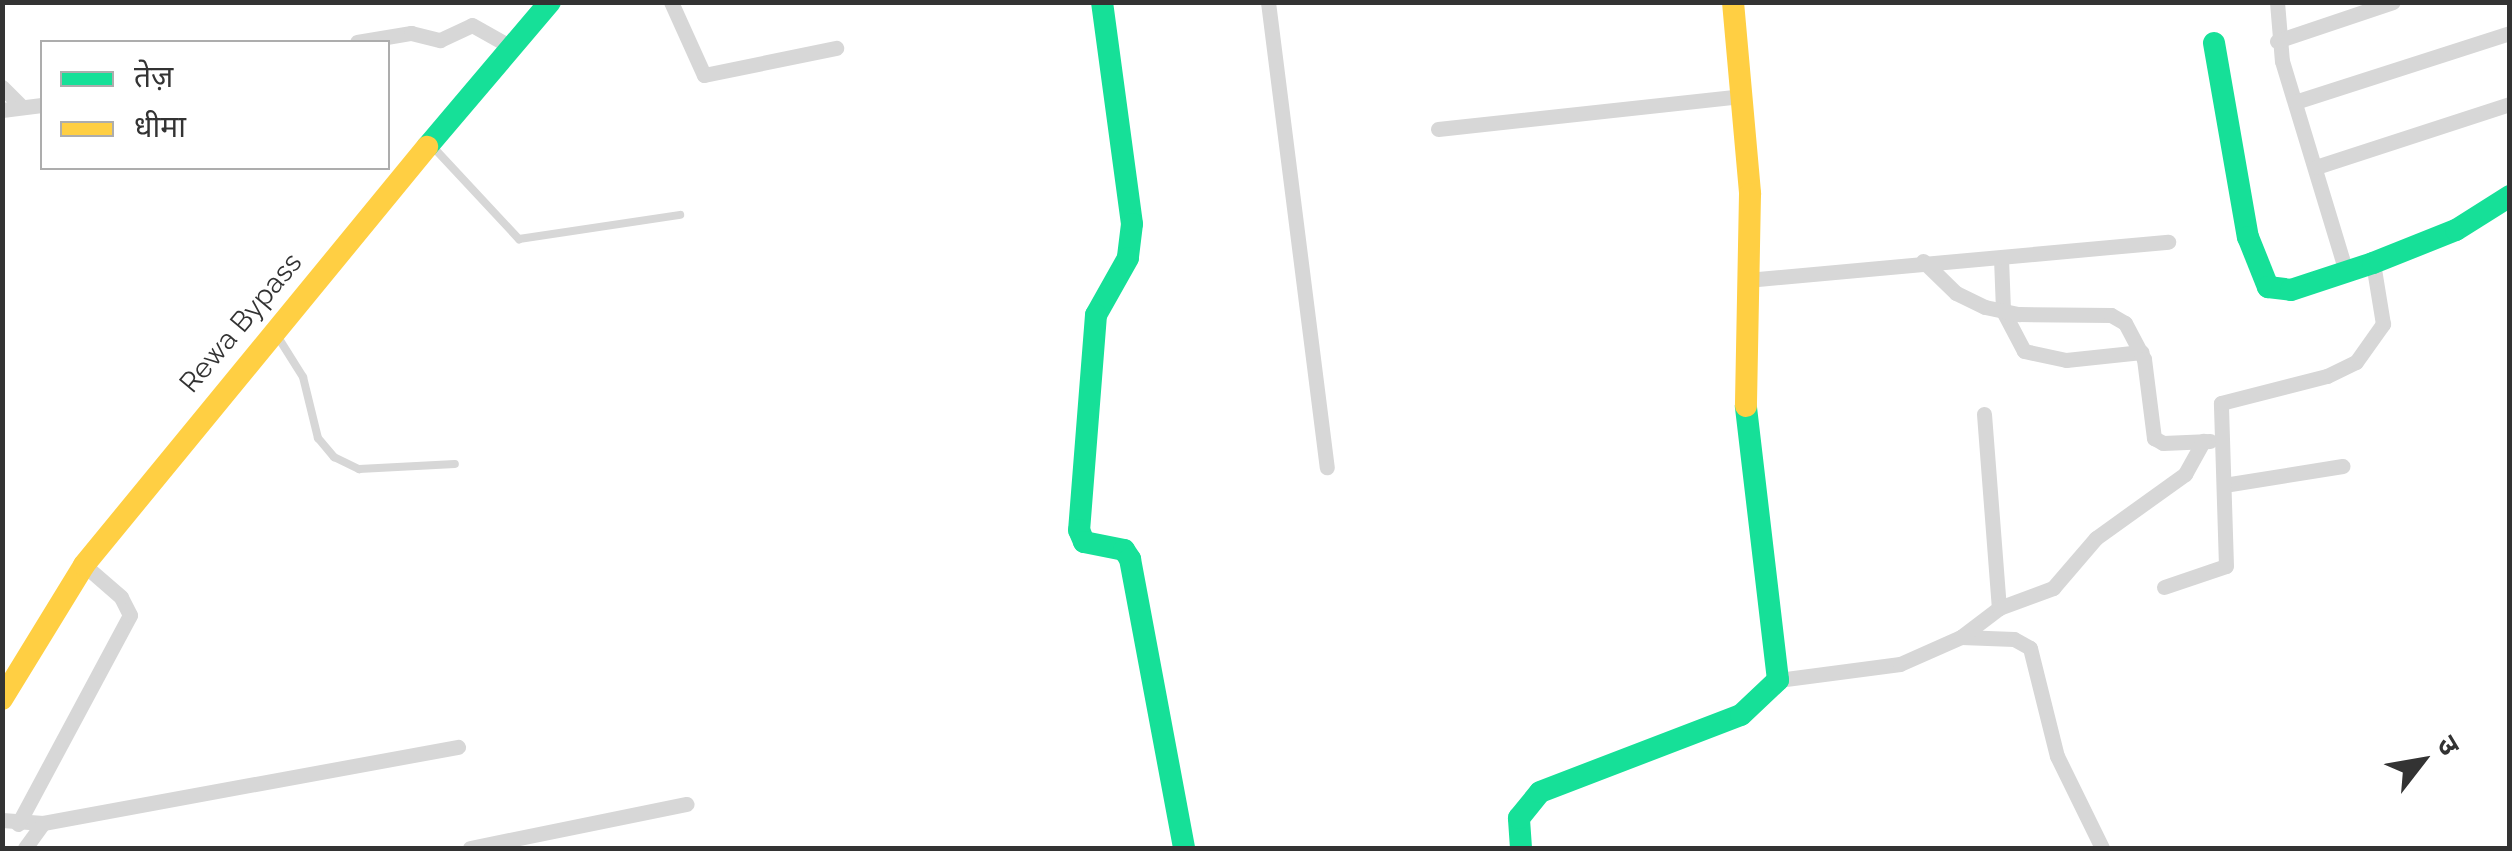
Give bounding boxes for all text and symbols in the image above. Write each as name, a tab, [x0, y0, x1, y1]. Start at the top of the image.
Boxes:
legend	[40, 40, 390, 170]
text: तेज़	[134, 59, 173, 94]
text: धीमा	[134, 109, 186, 144]
street label: Rewa Bypass	[173, 246, 309, 400]
north arrow	[2372, 711, 2472, 811]
text: उ	[2430, 730, 2467, 761]

